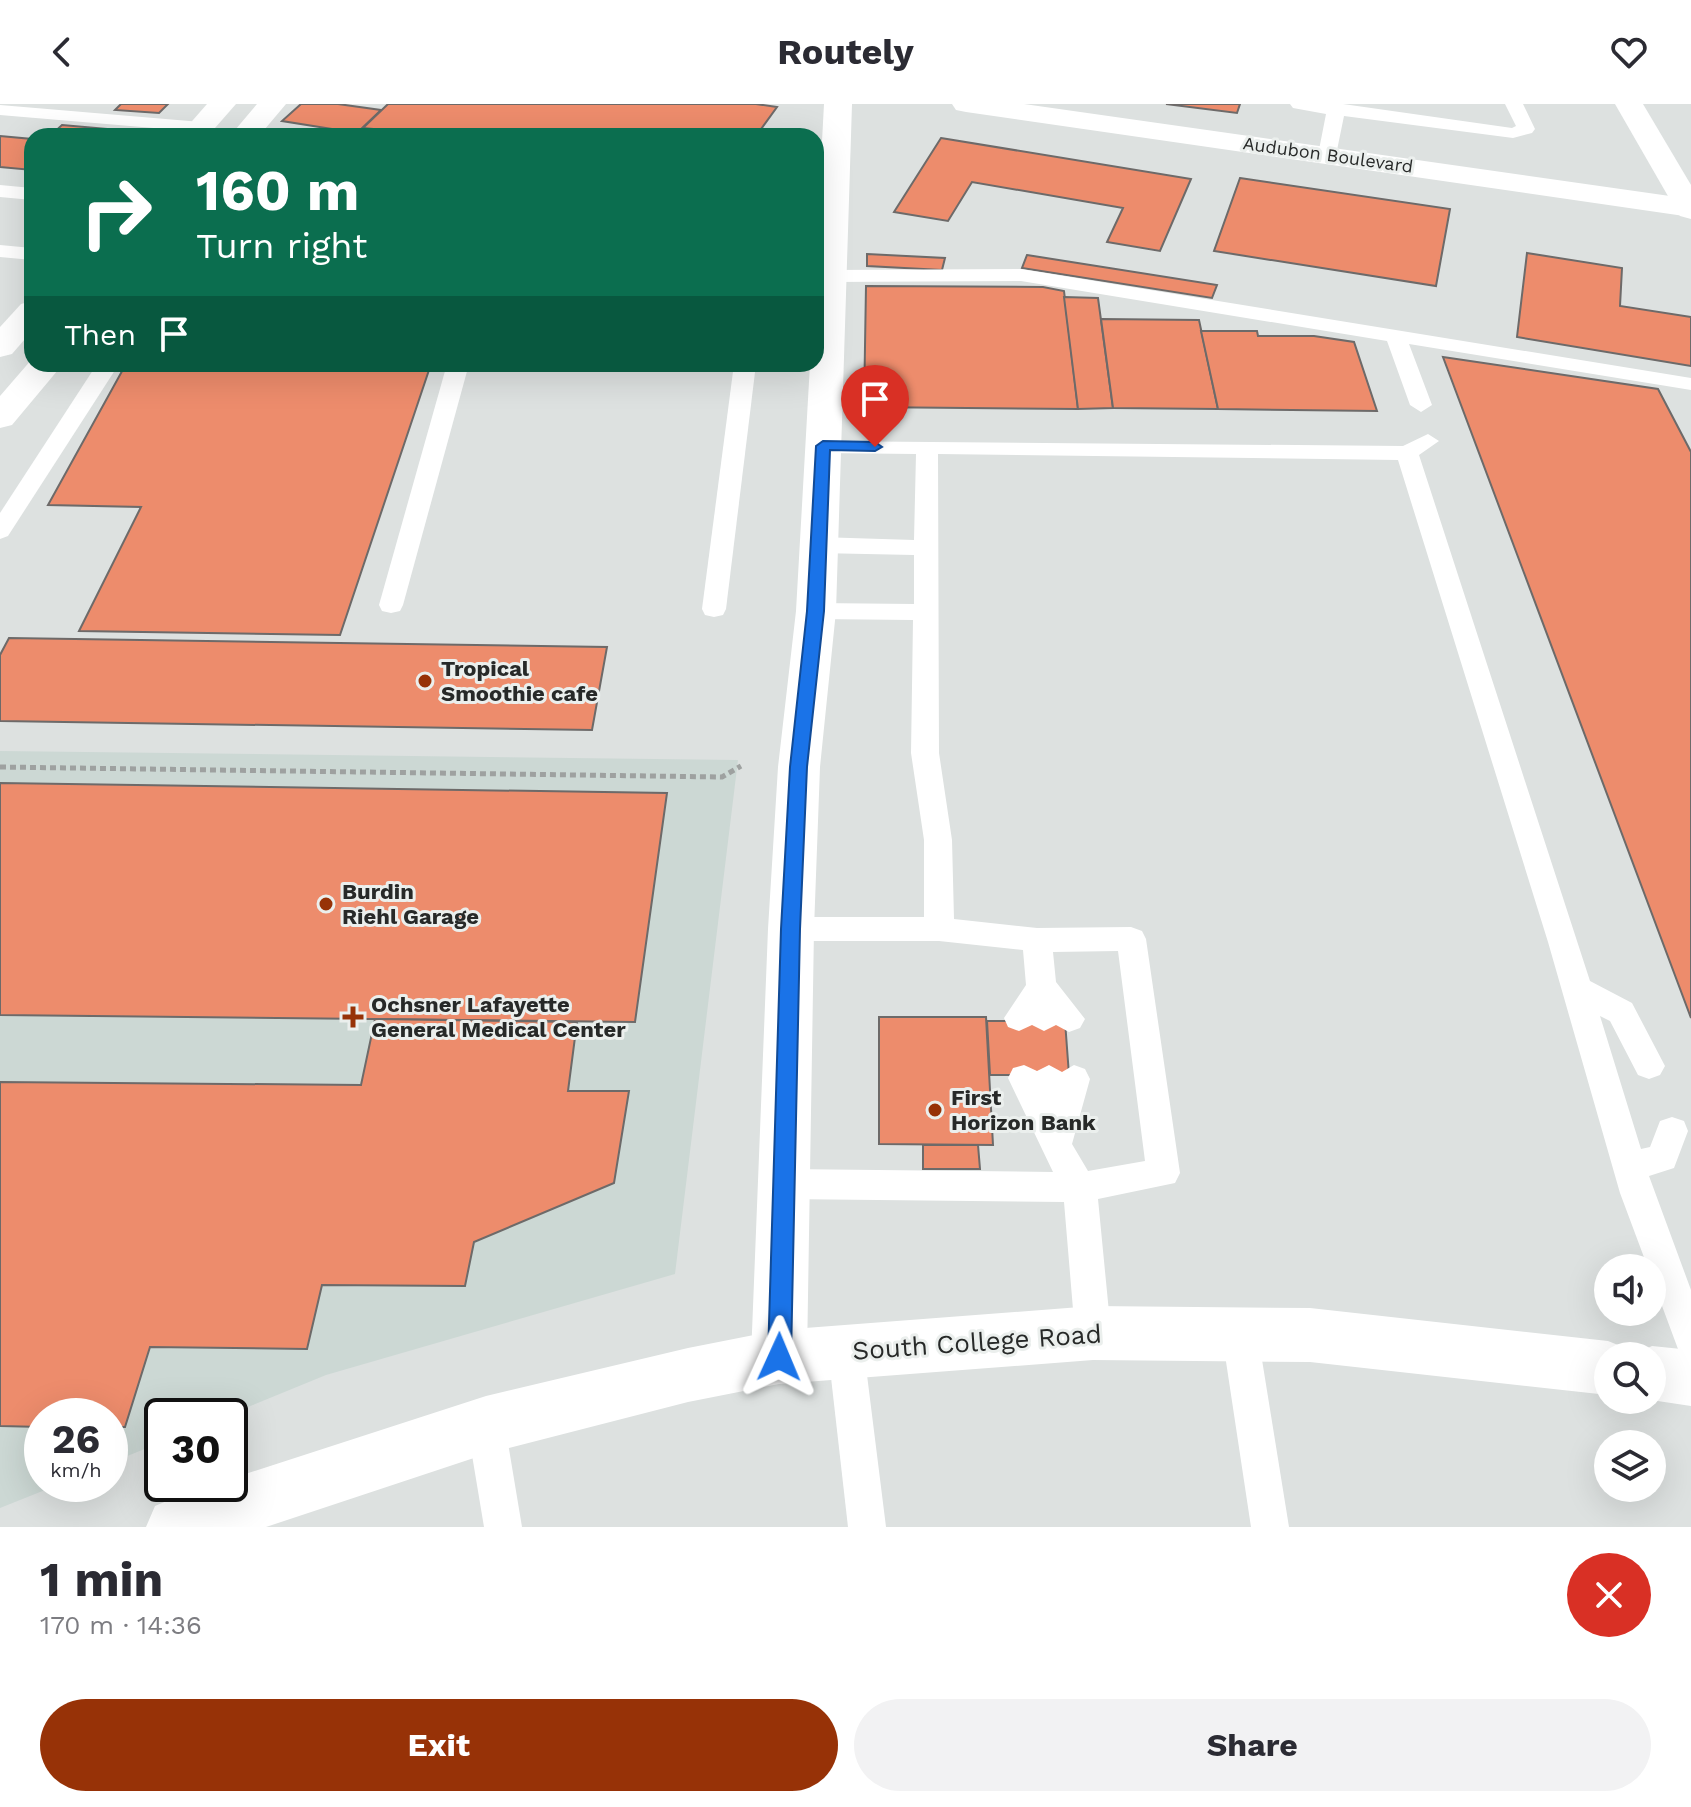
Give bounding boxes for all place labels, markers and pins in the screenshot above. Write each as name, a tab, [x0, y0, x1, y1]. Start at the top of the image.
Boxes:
pin	[841, 365, 909, 447]
place label: Tropical Smoothie cafe	[441, 656, 598, 706]
marker: Tropical Smoothie cafe	[416, 672, 434, 690]
place label: Burdin Riehl Garage	[342, 879, 479, 929]
marker: Burdin Riehl Garage	[317, 895, 335, 913]
place label: Ochsner Lafayette General Medical Center	[371, 992, 626, 1042]
marker: Ochsner Lafayette General Medical Center	[342, 1006, 364, 1028]
place label: First Horizon Bank	[951, 1085, 1096, 1135]
marker: First Horizon Bank	[926, 1101, 944, 1119]

